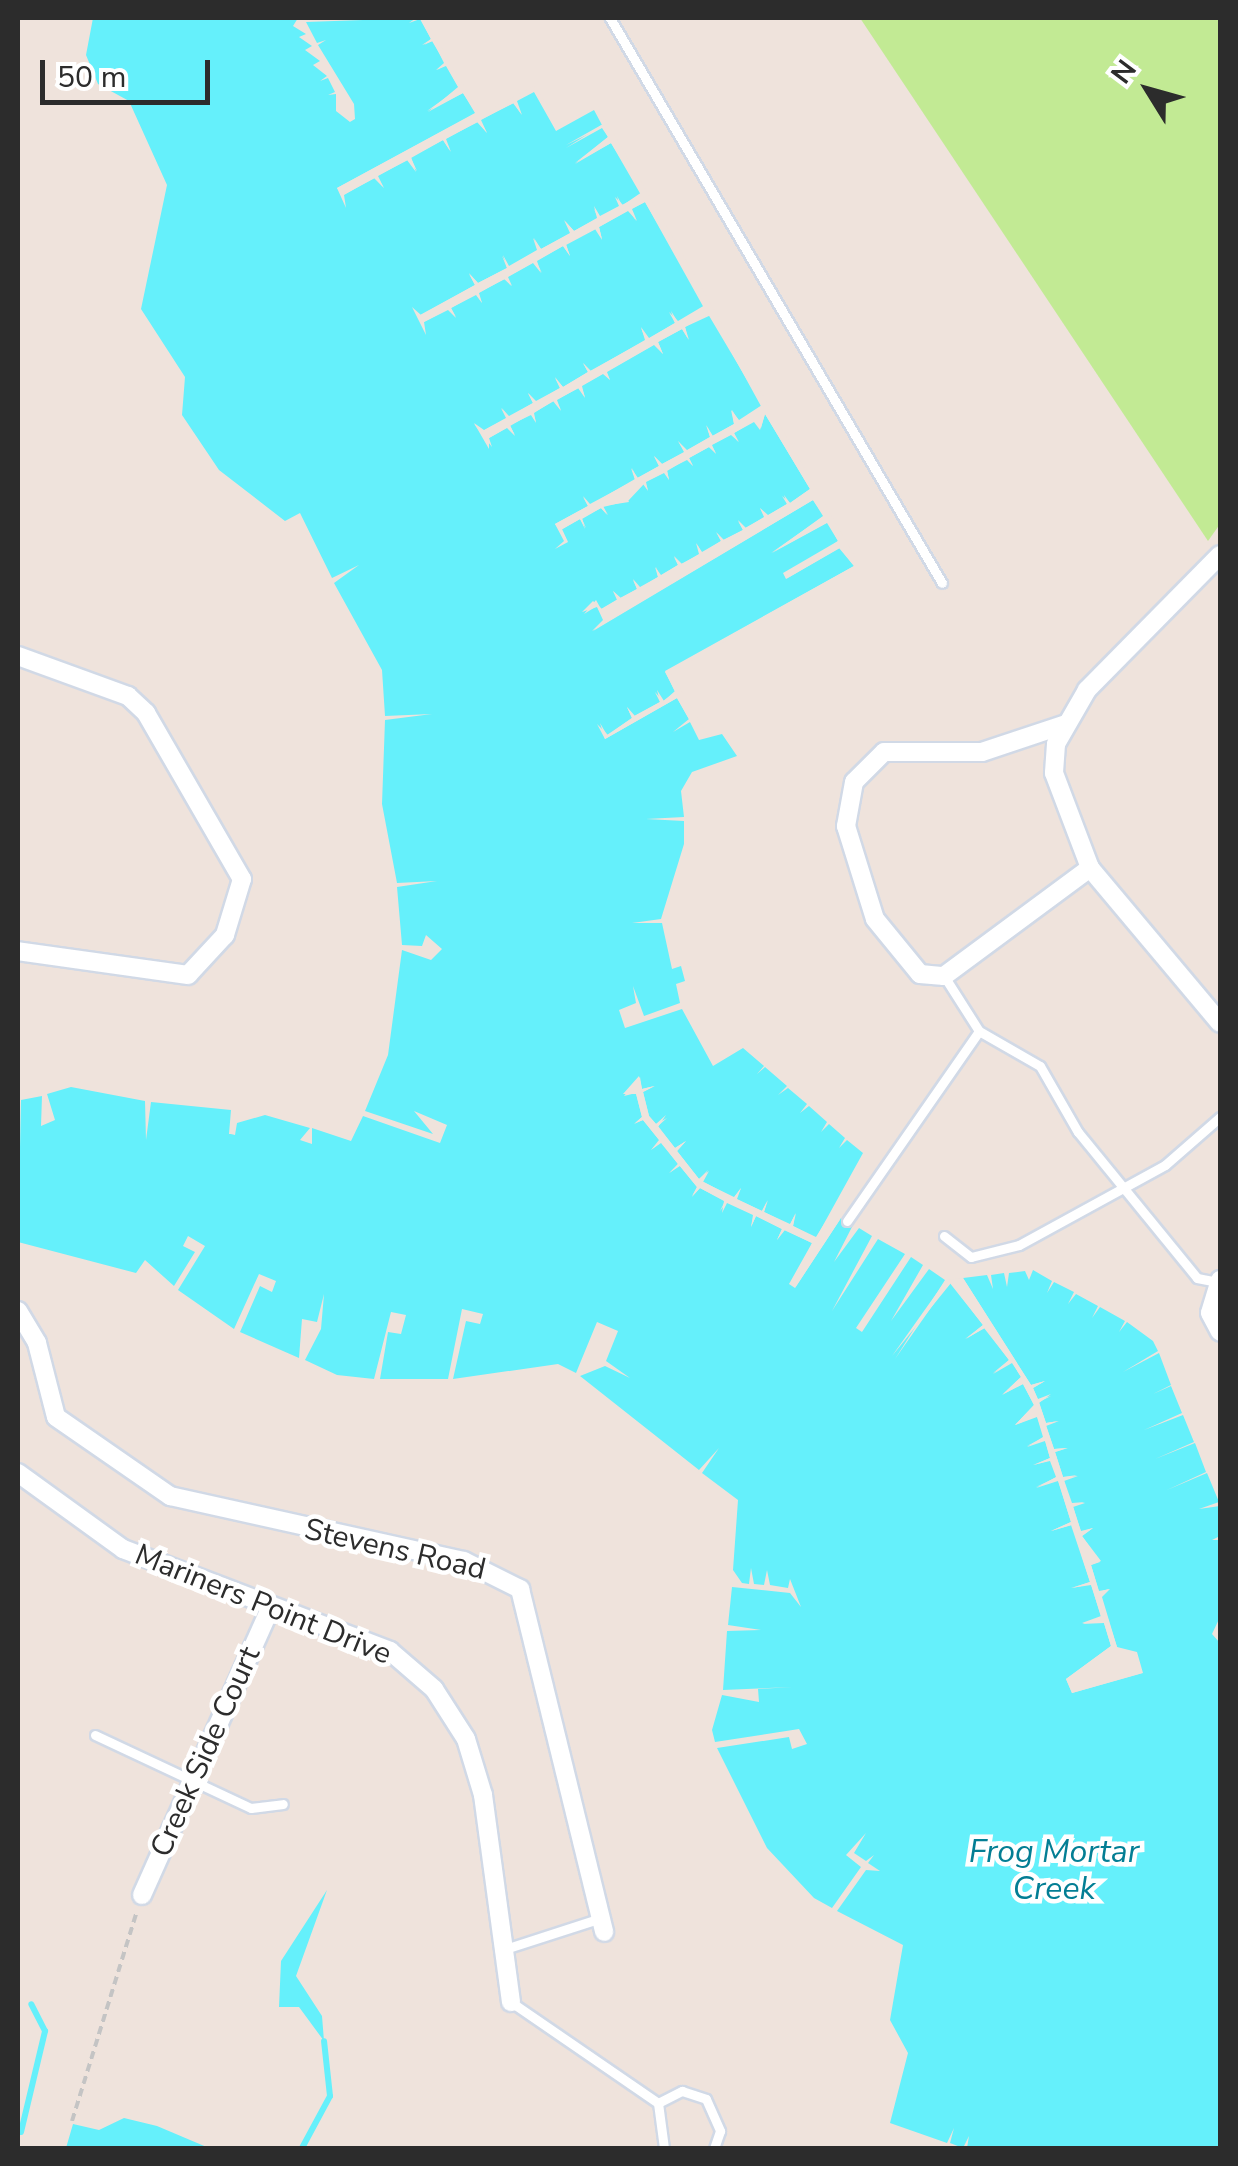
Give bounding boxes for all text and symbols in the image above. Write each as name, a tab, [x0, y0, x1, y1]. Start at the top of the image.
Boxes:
scale bar	[45, 40, 215, 102]
north arrow	[1098, 40, 1198, 140]
text: N	[1103, 52, 1146, 92]
text: 50 m	[57, 57, 126, 98]
street label: Stevens Road	[301, 1512, 489, 1588]
street label: Mariners Point Drive	[130, 1537, 396, 1673]
street label: Creek Side Court	[143, 1641, 269, 1863]
water label: Frog Mortar Creek	[969, 1834, 1139, 1909]

